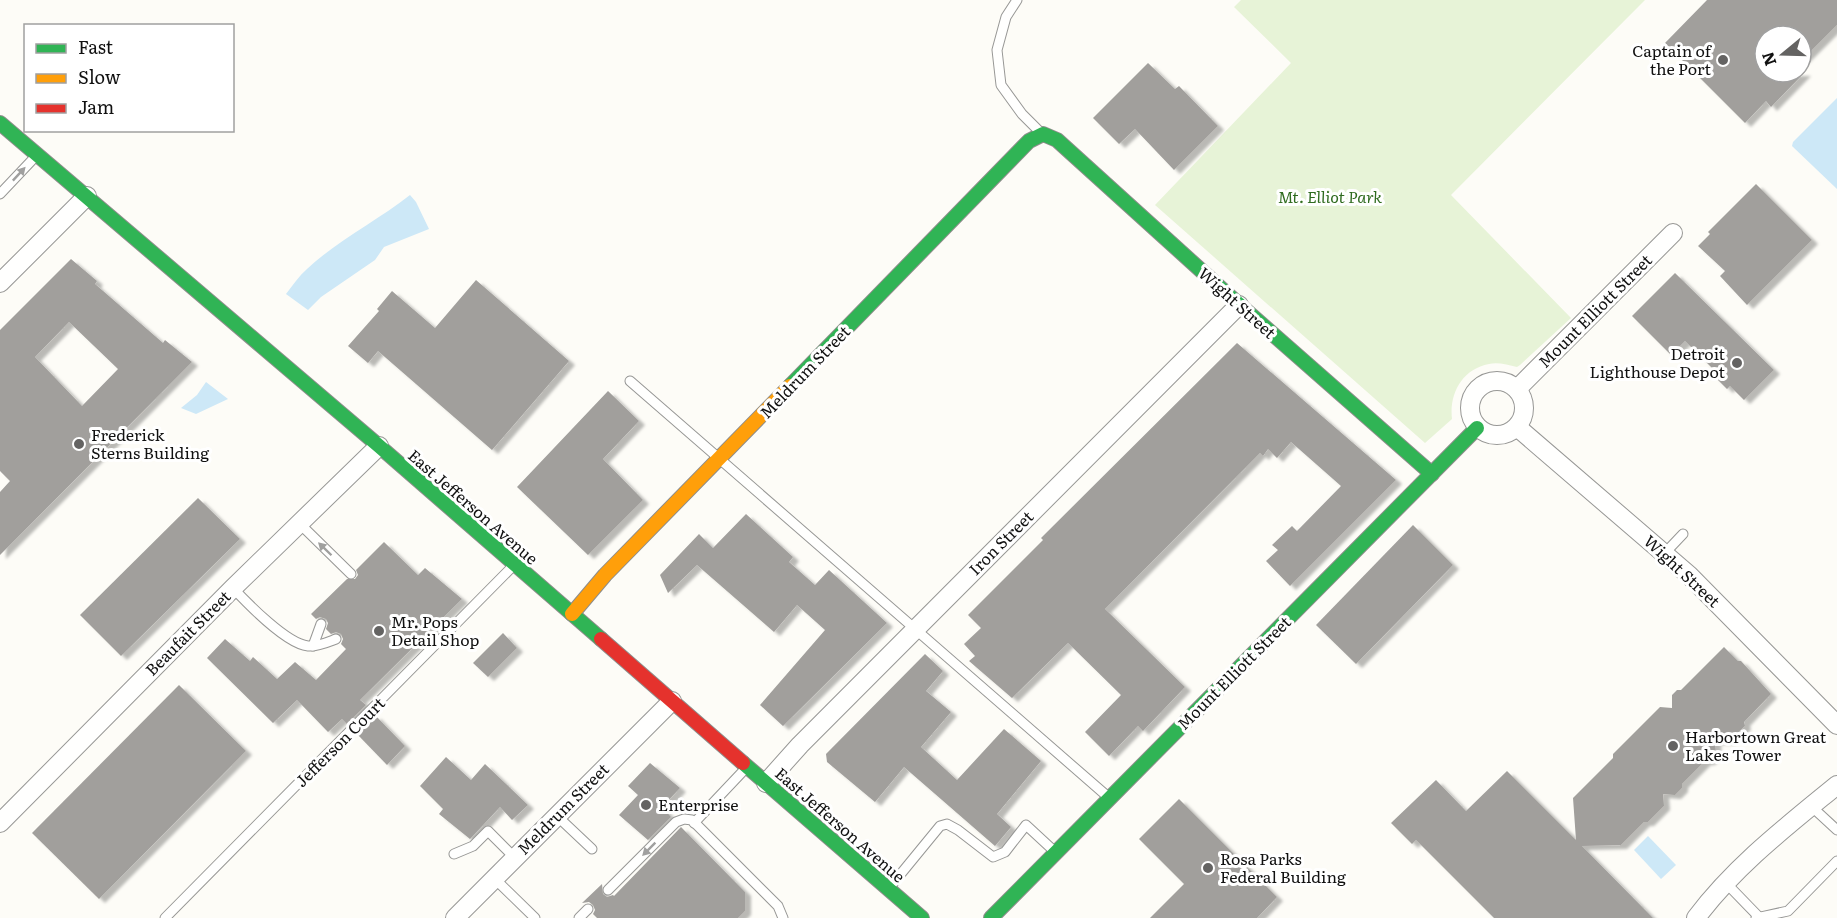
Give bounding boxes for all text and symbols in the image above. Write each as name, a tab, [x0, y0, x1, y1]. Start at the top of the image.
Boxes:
legend	[24, 24, 234, 132]
north arrow	[1753, 24, 1813, 84]
text: Fast	[78, 33, 114, 60]
place label: Captain of the Port	[1632, 38, 1713, 80]
text: N	[1754, 49, 1781, 69]
marker: Captain of the Port	[1716, 53, 1730, 67]
text: Slow	[78, 63, 121, 90]
text: Jam	[78, 93, 114, 120]
one-way arrow	[12, 167, 26, 182]
park label: Mt. Elliot Park	[1278, 184, 1382, 208]
street label: Mount Elliott Street	[1532, 248, 1657, 373]
street label: Wight Street	[1194, 261, 1282, 344]
street label: Meldrum Street	[754, 319, 855, 423]
place label: Detroit Lighthouse Depot	[1590, 341, 1726, 383]
marker: Detroit Lighthouse Depot	[1730, 356, 1744, 370]
place label: Frederick Sterns Building	[91, 422, 209, 464]
marker: Frederick Sterns Building	[72, 437, 86, 451]
street label: East Jefferson Avenue	[403, 443, 544, 570]
street label: Iron Street	[963, 504, 1038, 580]
street label: Wight Street	[1639, 528, 1727, 612]
one-way arrow	[318, 542, 333, 556]
street label: Beaufait Street	[139, 584, 236, 680]
place label: Mr. Pops Detail Shop	[391, 609, 479, 651]
street label: Mount Elliott Street	[1171, 610, 1296, 735]
marker: Mr. Pops Detail Shop	[372, 624, 386, 638]
street label: Jefferson Court	[289, 691, 390, 792]
place label: Harbortown Great Lakes Tower	[1685, 724, 1827, 766]
marker: Harbortown Great Lakes Tower	[1666, 739, 1680, 753]
street label: Meldrum Street	[511, 757, 614, 860]
street label: East Jefferson Avenue	[770, 761, 911, 888]
place label: Enterprise	[658, 792, 739, 816]
marker: Enterprise	[639, 798, 653, 812]
one-way arrow	[642, 841, 656, 855]
place label: Rosa Parks Federal Building	[1220, 846, 1346, 888]
marker: Rosa Parks Federal Building	[1201, 861, 1215, 875]

